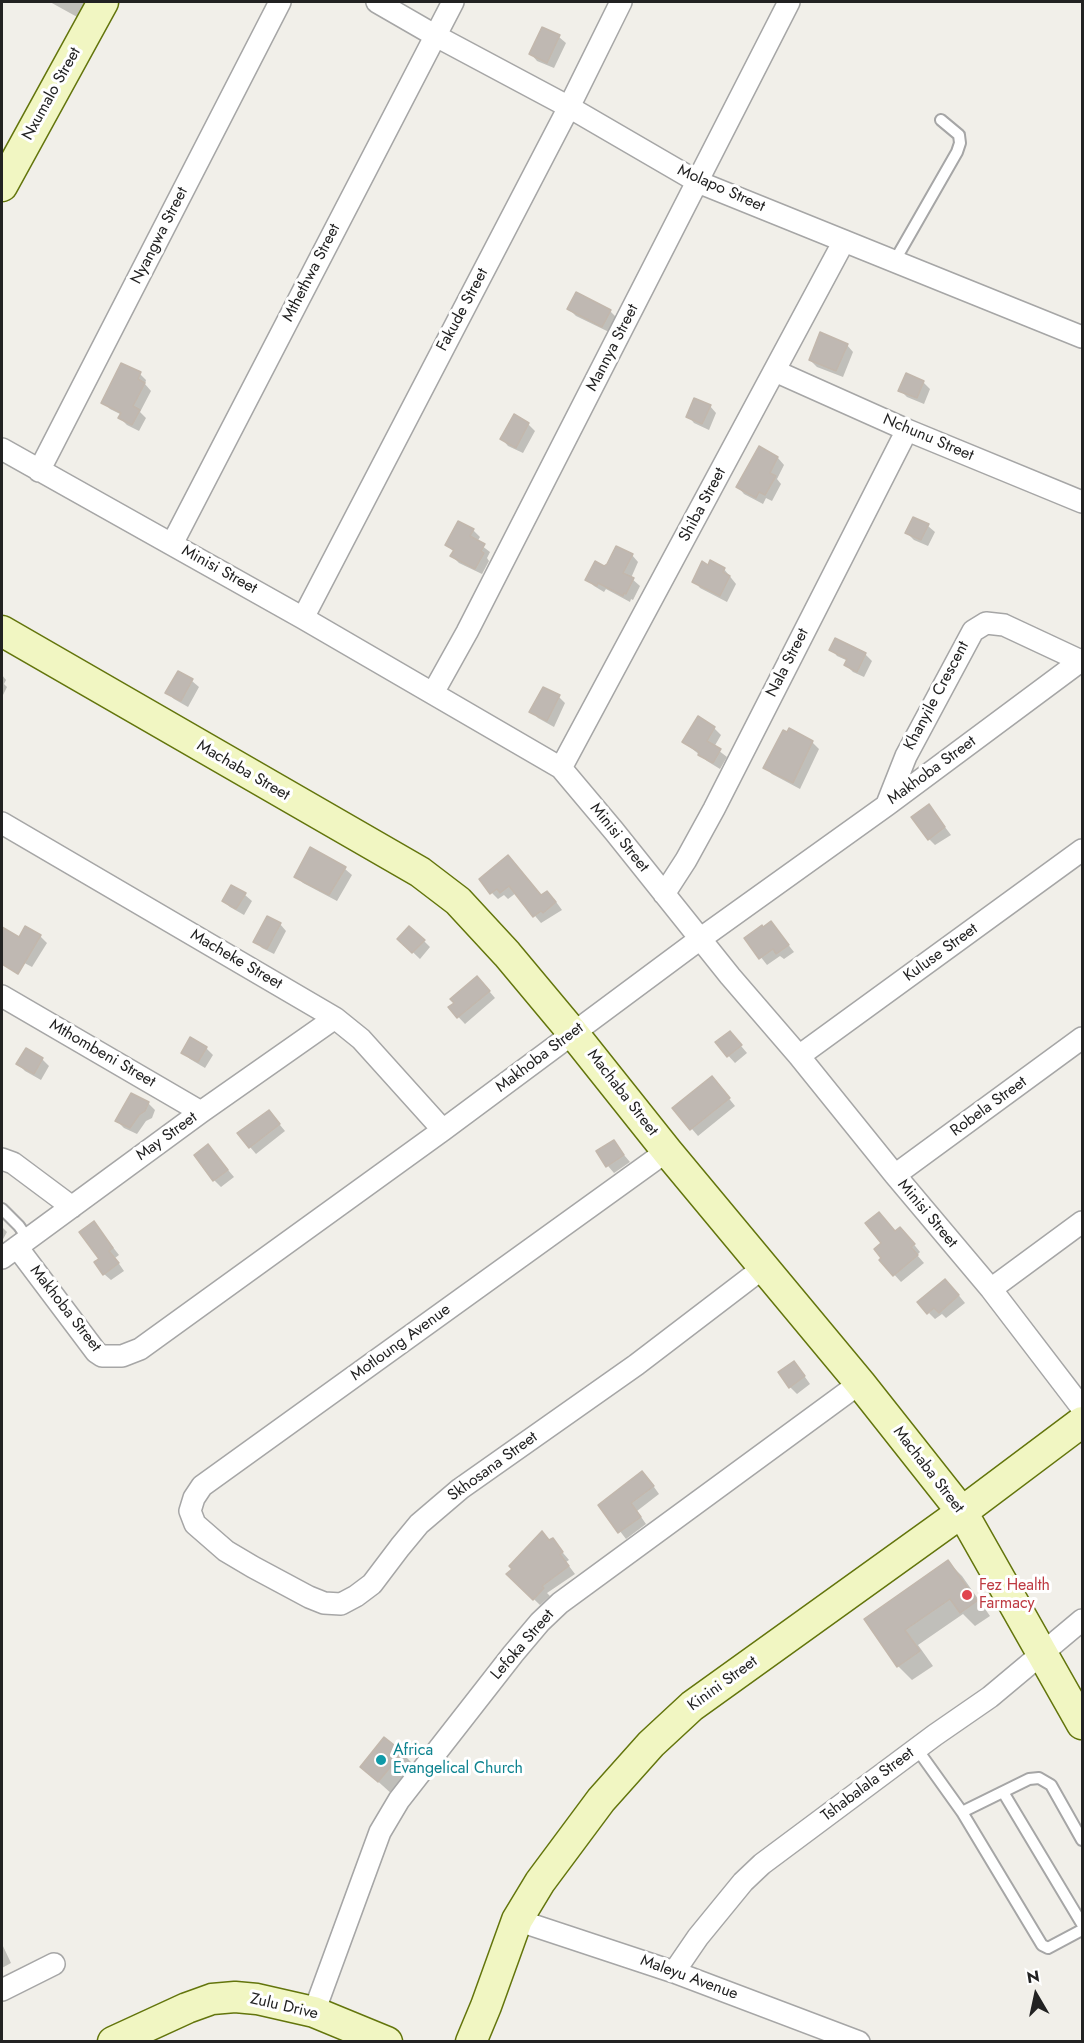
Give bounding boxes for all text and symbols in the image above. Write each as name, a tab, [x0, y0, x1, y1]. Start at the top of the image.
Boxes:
street label: Nxumalo Street	[19, 44, 85, 144]
street label: Molapo Street	[674, 161, 768, 217]
street label: Nyangwa Street	[127, 184, 193, 288]
street label: Mthethwa Street	[279, 221, 345, 325]
street label: Fakude Street	[433, 265, 493, 355]
street label: Mannya Street	[583, 301, 643, 395]
street label: Nchunu Street	[880, 410, 976, 466]
street label: Shiba Street	[675, 465, 731, 545]
street label: Minisi Street	[178, 541, 260, 599]
street label: Nala Street	[763, 625, 813, 701]
street label: Khanyile Crescent	[900, 638, 974, 754]
street label: Makhoba Street	[884, 732, 980, 810]
street label: Machaba Street	[193, 737, 293, 805]
street label: Minisi Street	[585, 800, 653, 876]
street label: Kuluse Street	[900, 920, 982, 986]
street label: Macheke Street	[187, 926, 285, 994]
street label: Mthombeni Street	[46, 1016, 158, 1092]
street label: Makhoba Street	[492, 1019, 588, 1097]
street label: Machaba Street	[582, 1046, 662, 1140]
street label: Robela Street	[947, 1073, 1031, 1141]
street label: May Street	[133, 1108, 201, 1166]
street label: Minisi Street	[893, 1176, 961, 1252]
street label: Makhoba Street	[25, 1262, 105, 1356]
street label: Motloung Avenue	[347, 1300, 455, 1386]
street label: Machaba Street	[888, 1423, 968, 1517]
street label: Skhosana Street	[444, 1428, 542, 1506]
place label: Fez Health Farmacy	[979, 1576, 1050, 1614]
marker: Fez Health Farmacy	[960, 1588, 974, 1602]
street label: Lefoka Street	[487, 1606, 559, 1684]
street label: Kinini Street	[684, 1652, 762, 1716]
place label: Africa Evangelical Church	[393, 1741, 523, 1779]
street label: Tshabalala Street	[818, 1744, 918, 1826]
marker: Africa Evangelical Church	[374, 1753, 388, 1767]
street label: Maleyu Avenue	[638, 1951, 740, 2005]
text: N	[1025, 1964, 1041, 1989]
north arrow	[1006, 1965, 1066, 2025]
street label: Zulu Drive	[248, 1990, 320, 2024]

